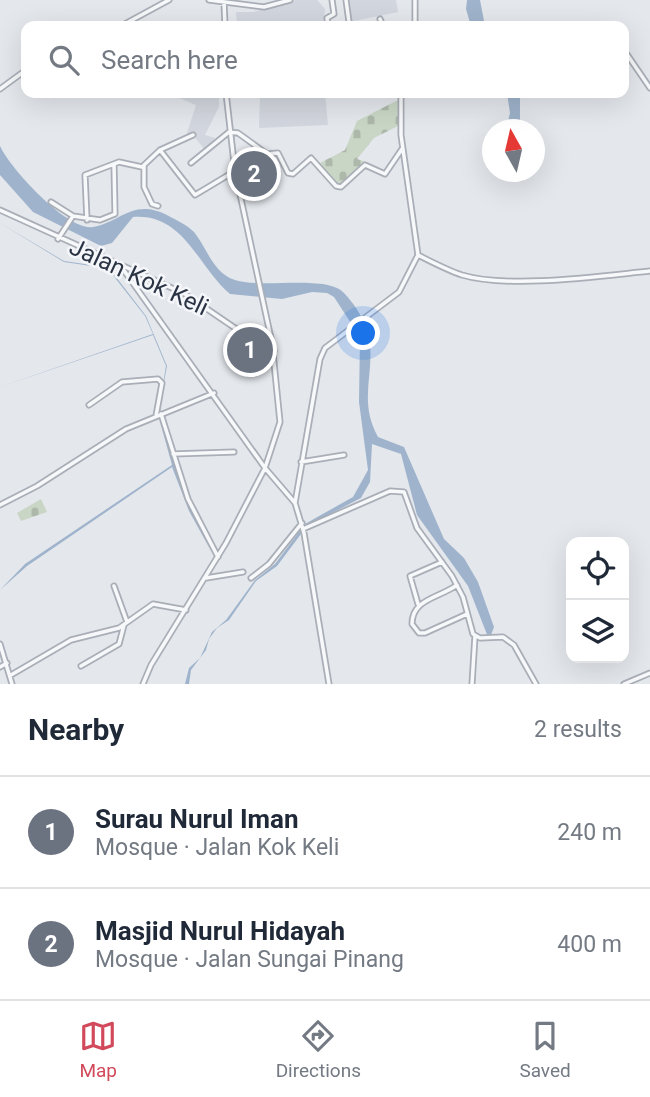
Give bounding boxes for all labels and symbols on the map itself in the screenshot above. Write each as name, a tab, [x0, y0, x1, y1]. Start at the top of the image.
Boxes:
north arrow	[482, 119, 545, 182]
pin: 2	[231, 148, 277, 200]
street label: Jalan Kok Keli	[65, 233, 213, 321]
your location	[346, 316, 380, 350]
pin: 1	[227, 324, 273, 376]

